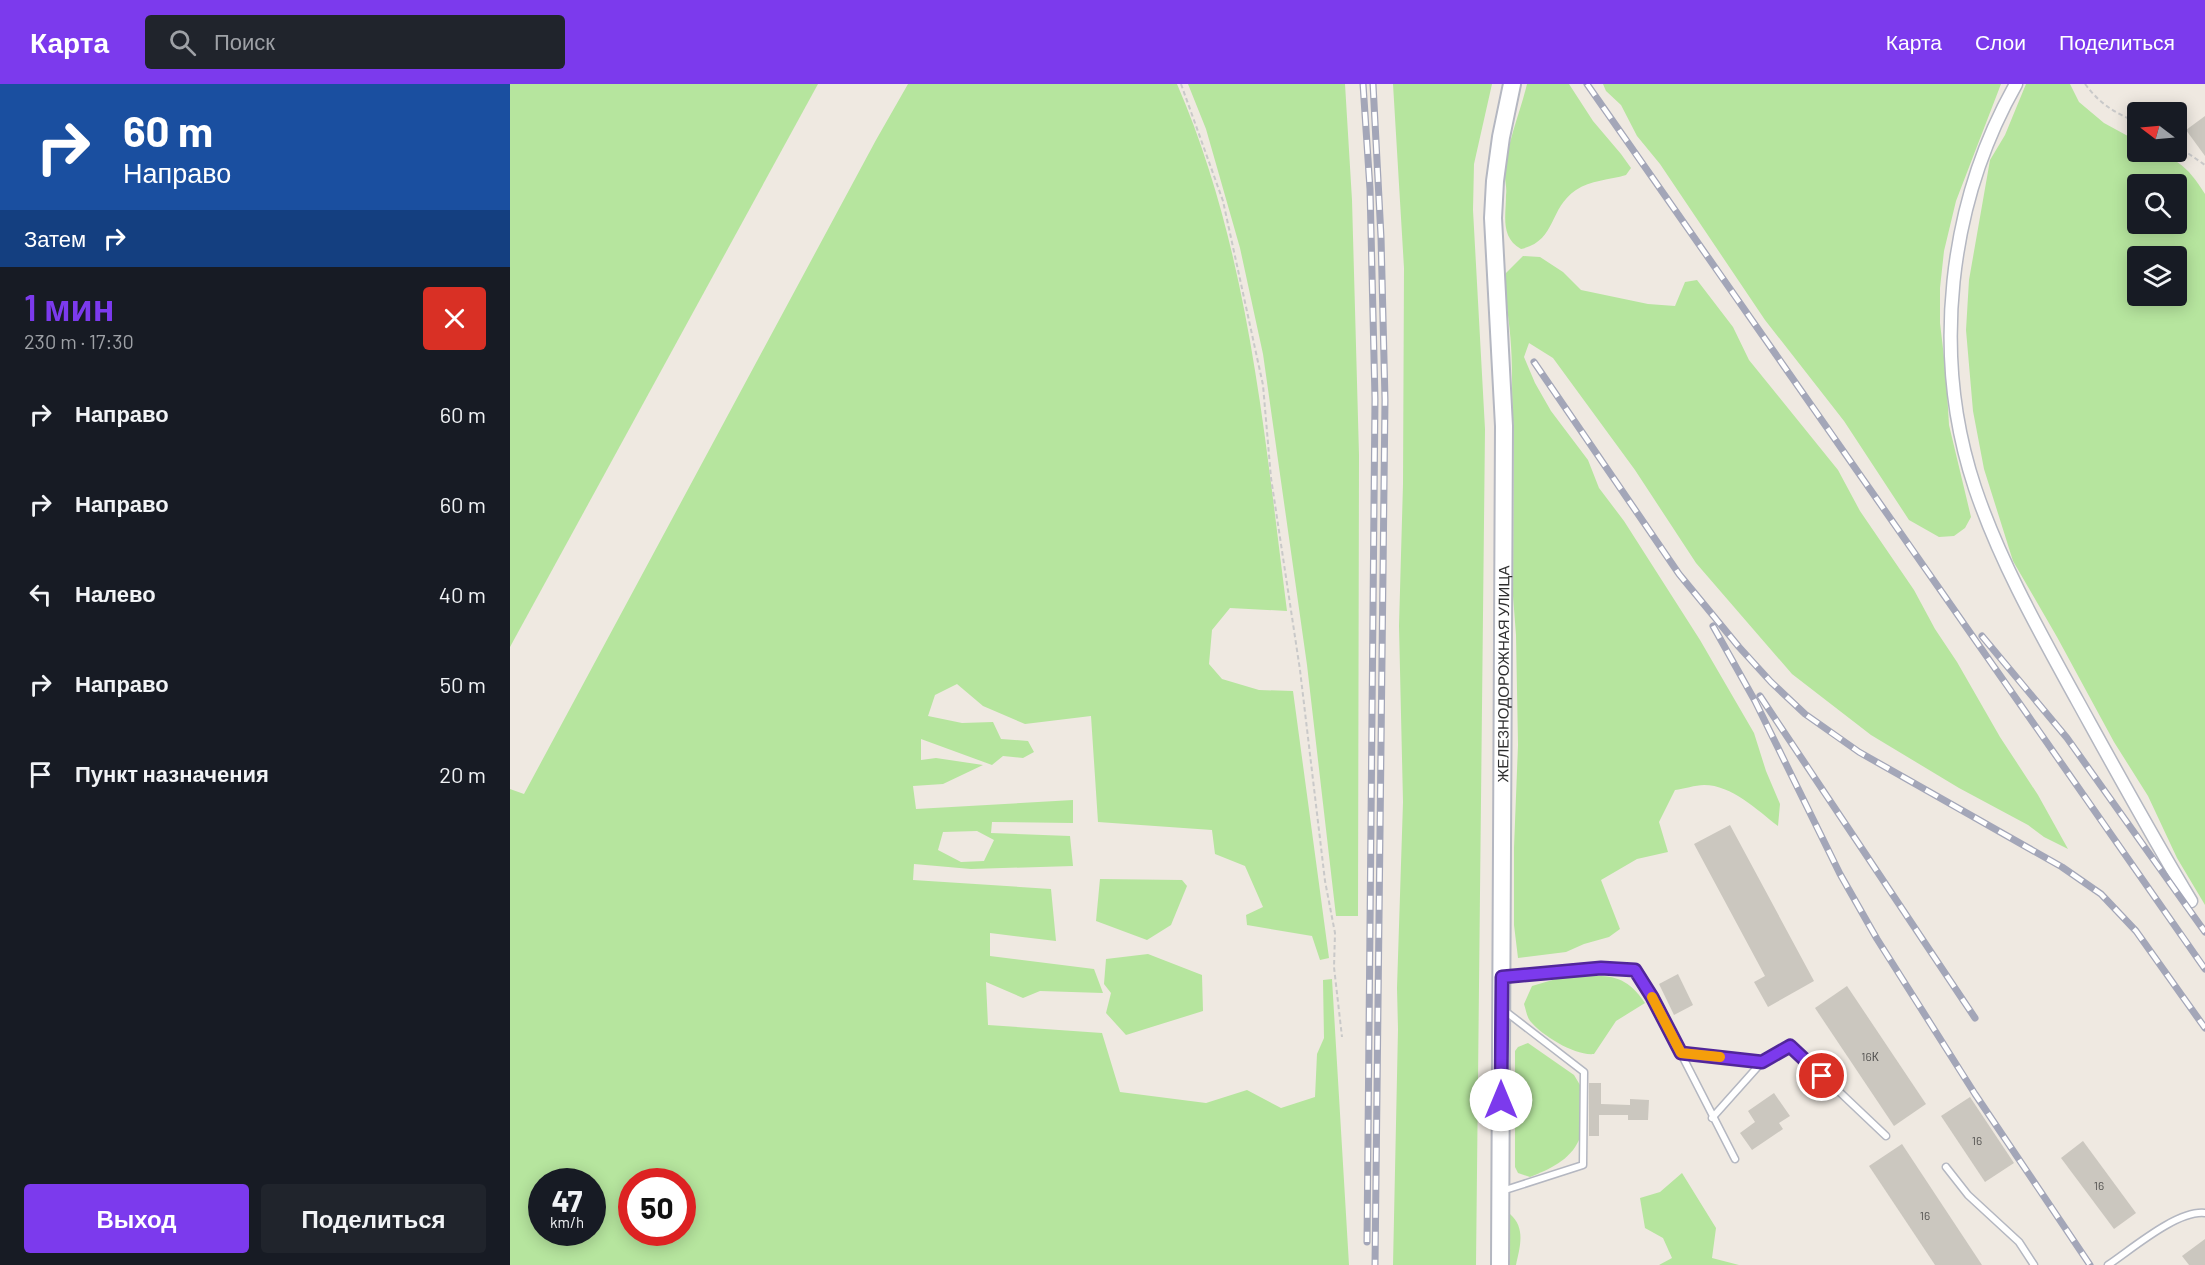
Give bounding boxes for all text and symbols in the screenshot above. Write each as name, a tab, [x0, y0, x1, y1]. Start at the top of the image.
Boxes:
search box	[145, 15, 565, 69]
text: Карта	[30, 25, 109, 59]
icon: search	[166, 26, 199, 59]
text: Поиск	[214, 28, 275, 54]
text: Карта	[1886, 29, 1942, 54]
text: Слои	[1975, 29, 2026, 54]
text: Поделиться	[2059, 29, 2175, 54]
north arrow	[2127, 102, 2187, 162]
map controls	[2127, 102, 2187, 306]
text: 60 m	[123, 105, 213, 155]
icon: right	[24, 108, 102, 186]
text: Направо	[123, 156, 231, 188]
button: search	[2127, 174, 2187, 234]
icon: right	[98, 222, 131, 255]
text: Затем	[24, 225, 86, 251]
button: layers	[2127, 246, 2187, 306]
text: 1 мин	[24, 285, 114, 328]
button: close	[423, 287, 486, 350]
text: 230 m · 17:30	[24, 329, 134, 353]
icon: right	[24, 398, 57, 431]
text: Направо	[75, 400, 169, 426]
text: 60 m	[440, 401, 486, 427]
icon: right	[24, 488, 57, 521]
text: Направо	[75, 490, 169, 516]
text: 60 m	[440, 491, 486, 517]
street label: ЖЕЛЕЗНОДОРОЖНАЯ УЛИЦА	[1493, 566, 1512, 782]
icon: left	[24, 578, 57, 611]
text: Налево	[75, 580, 156, 606]
text: 40 m	[439, 581, 486, 607]
icon: right	[24, 668, 57, 701]
text: Направо	[75, 670, 169, 696]
text: 50 m	[440, 671, 486, 697]
icon: arrive	[24, 758, 57, 791]
text: Пункт назначения	[75, 760, 269, 786]
text: 20 m	[439, 761, 486, 787]
house number: 16К	[1861, 1049, 1879, 1063]
pin	[1796, 1050, 1847, 1101]
icon: arrive	[1805, 1059, 1838, 1092]
position arrow	[1469, 1068, 1533, 1132]
house number: 16	[1972, 1133, 1982, 1147]
speed limit sign: 50	[618, 1168, 696, 1246]
house number: 16	[2094, 1178, 2104, 1192]
text: 47	[552, 1182, 582, 1218]
button: Выход	[24, 1184, 249, 1253]
button: Поделиться	[261, 1184, 486, 1253]
house number: 16	[1920, 1208, 1930, 1222]
text: km/h	[550, 1213, 584, 1231]

